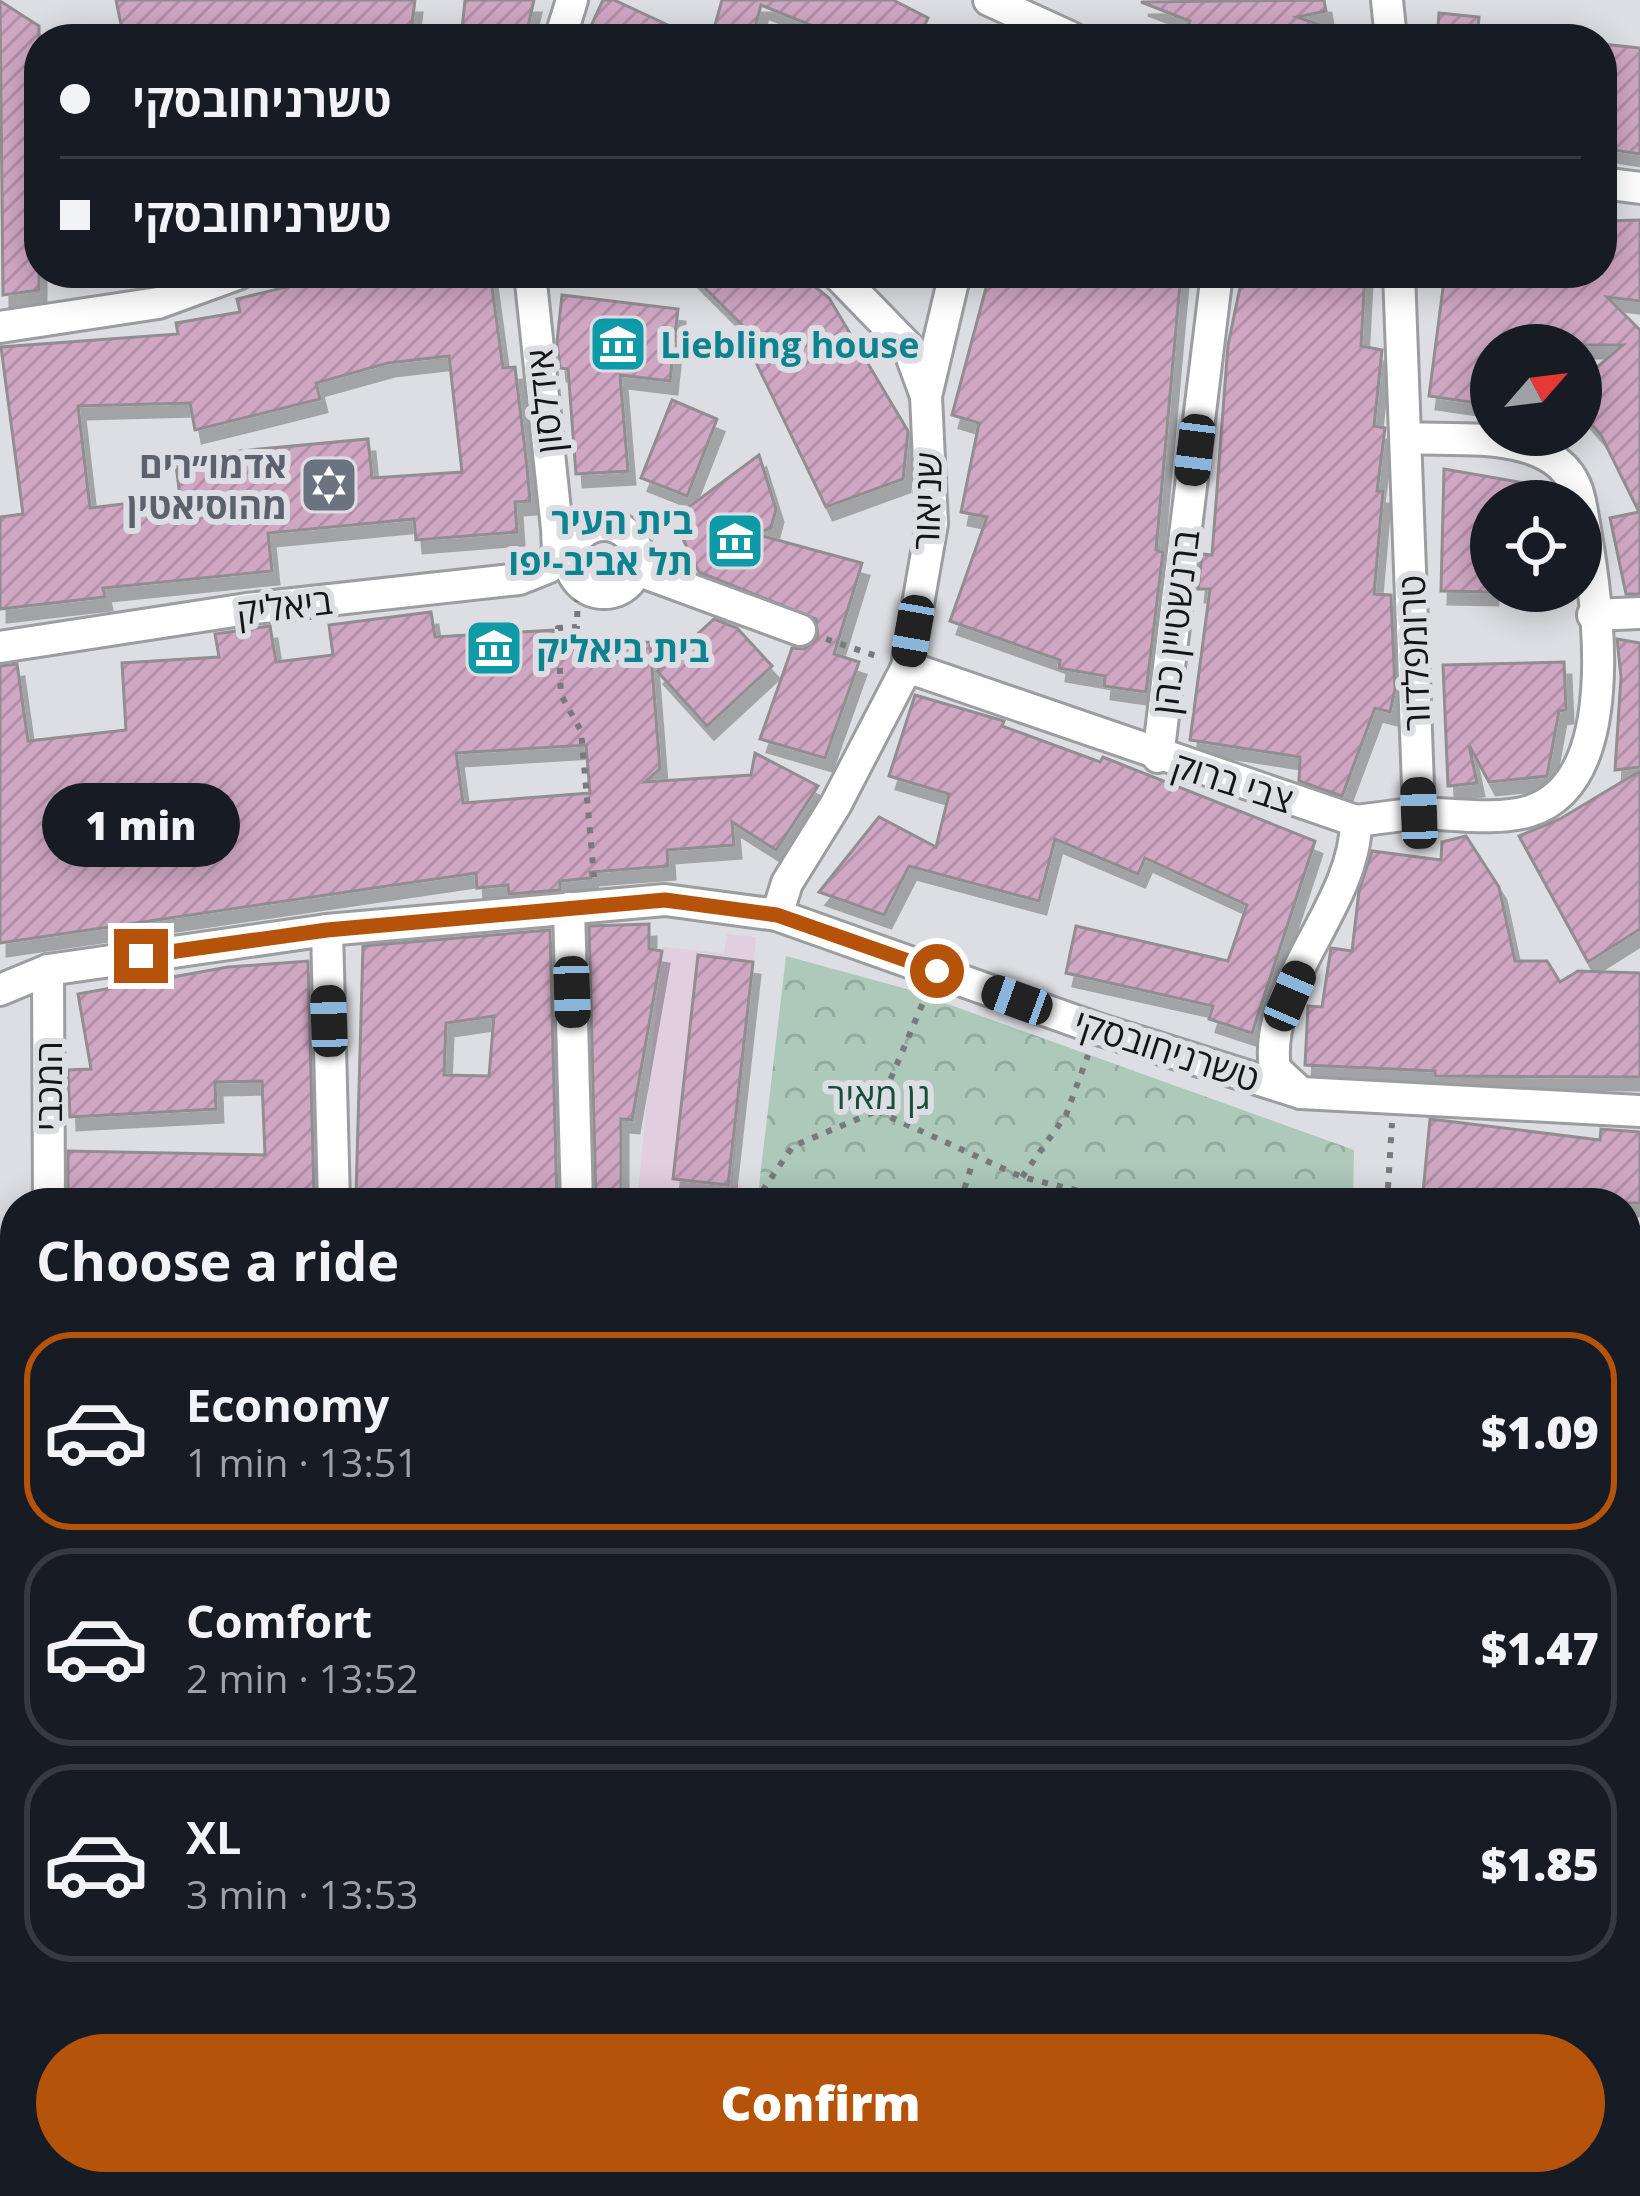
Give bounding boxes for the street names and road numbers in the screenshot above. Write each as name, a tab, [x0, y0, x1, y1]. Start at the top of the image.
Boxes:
street label: אידלסון	[514, 346, 574, 456]
street label: שניאור	[901, 451, 953, 551]
street label: ברנשטיין כהן	[1139, 527, 1211, 717]
street label: טרומפלדור	[1387, 574, 1441, 732]
street label: ביאליק	[233, 576, 335, 636]
street label: צבי ברוק	[1166, 740, 1300, 824]
street label: טשרניחובסקי	[1068, 997, 1266, 1103]
street label: המכבי	[24, 1041, 73, 1131]

